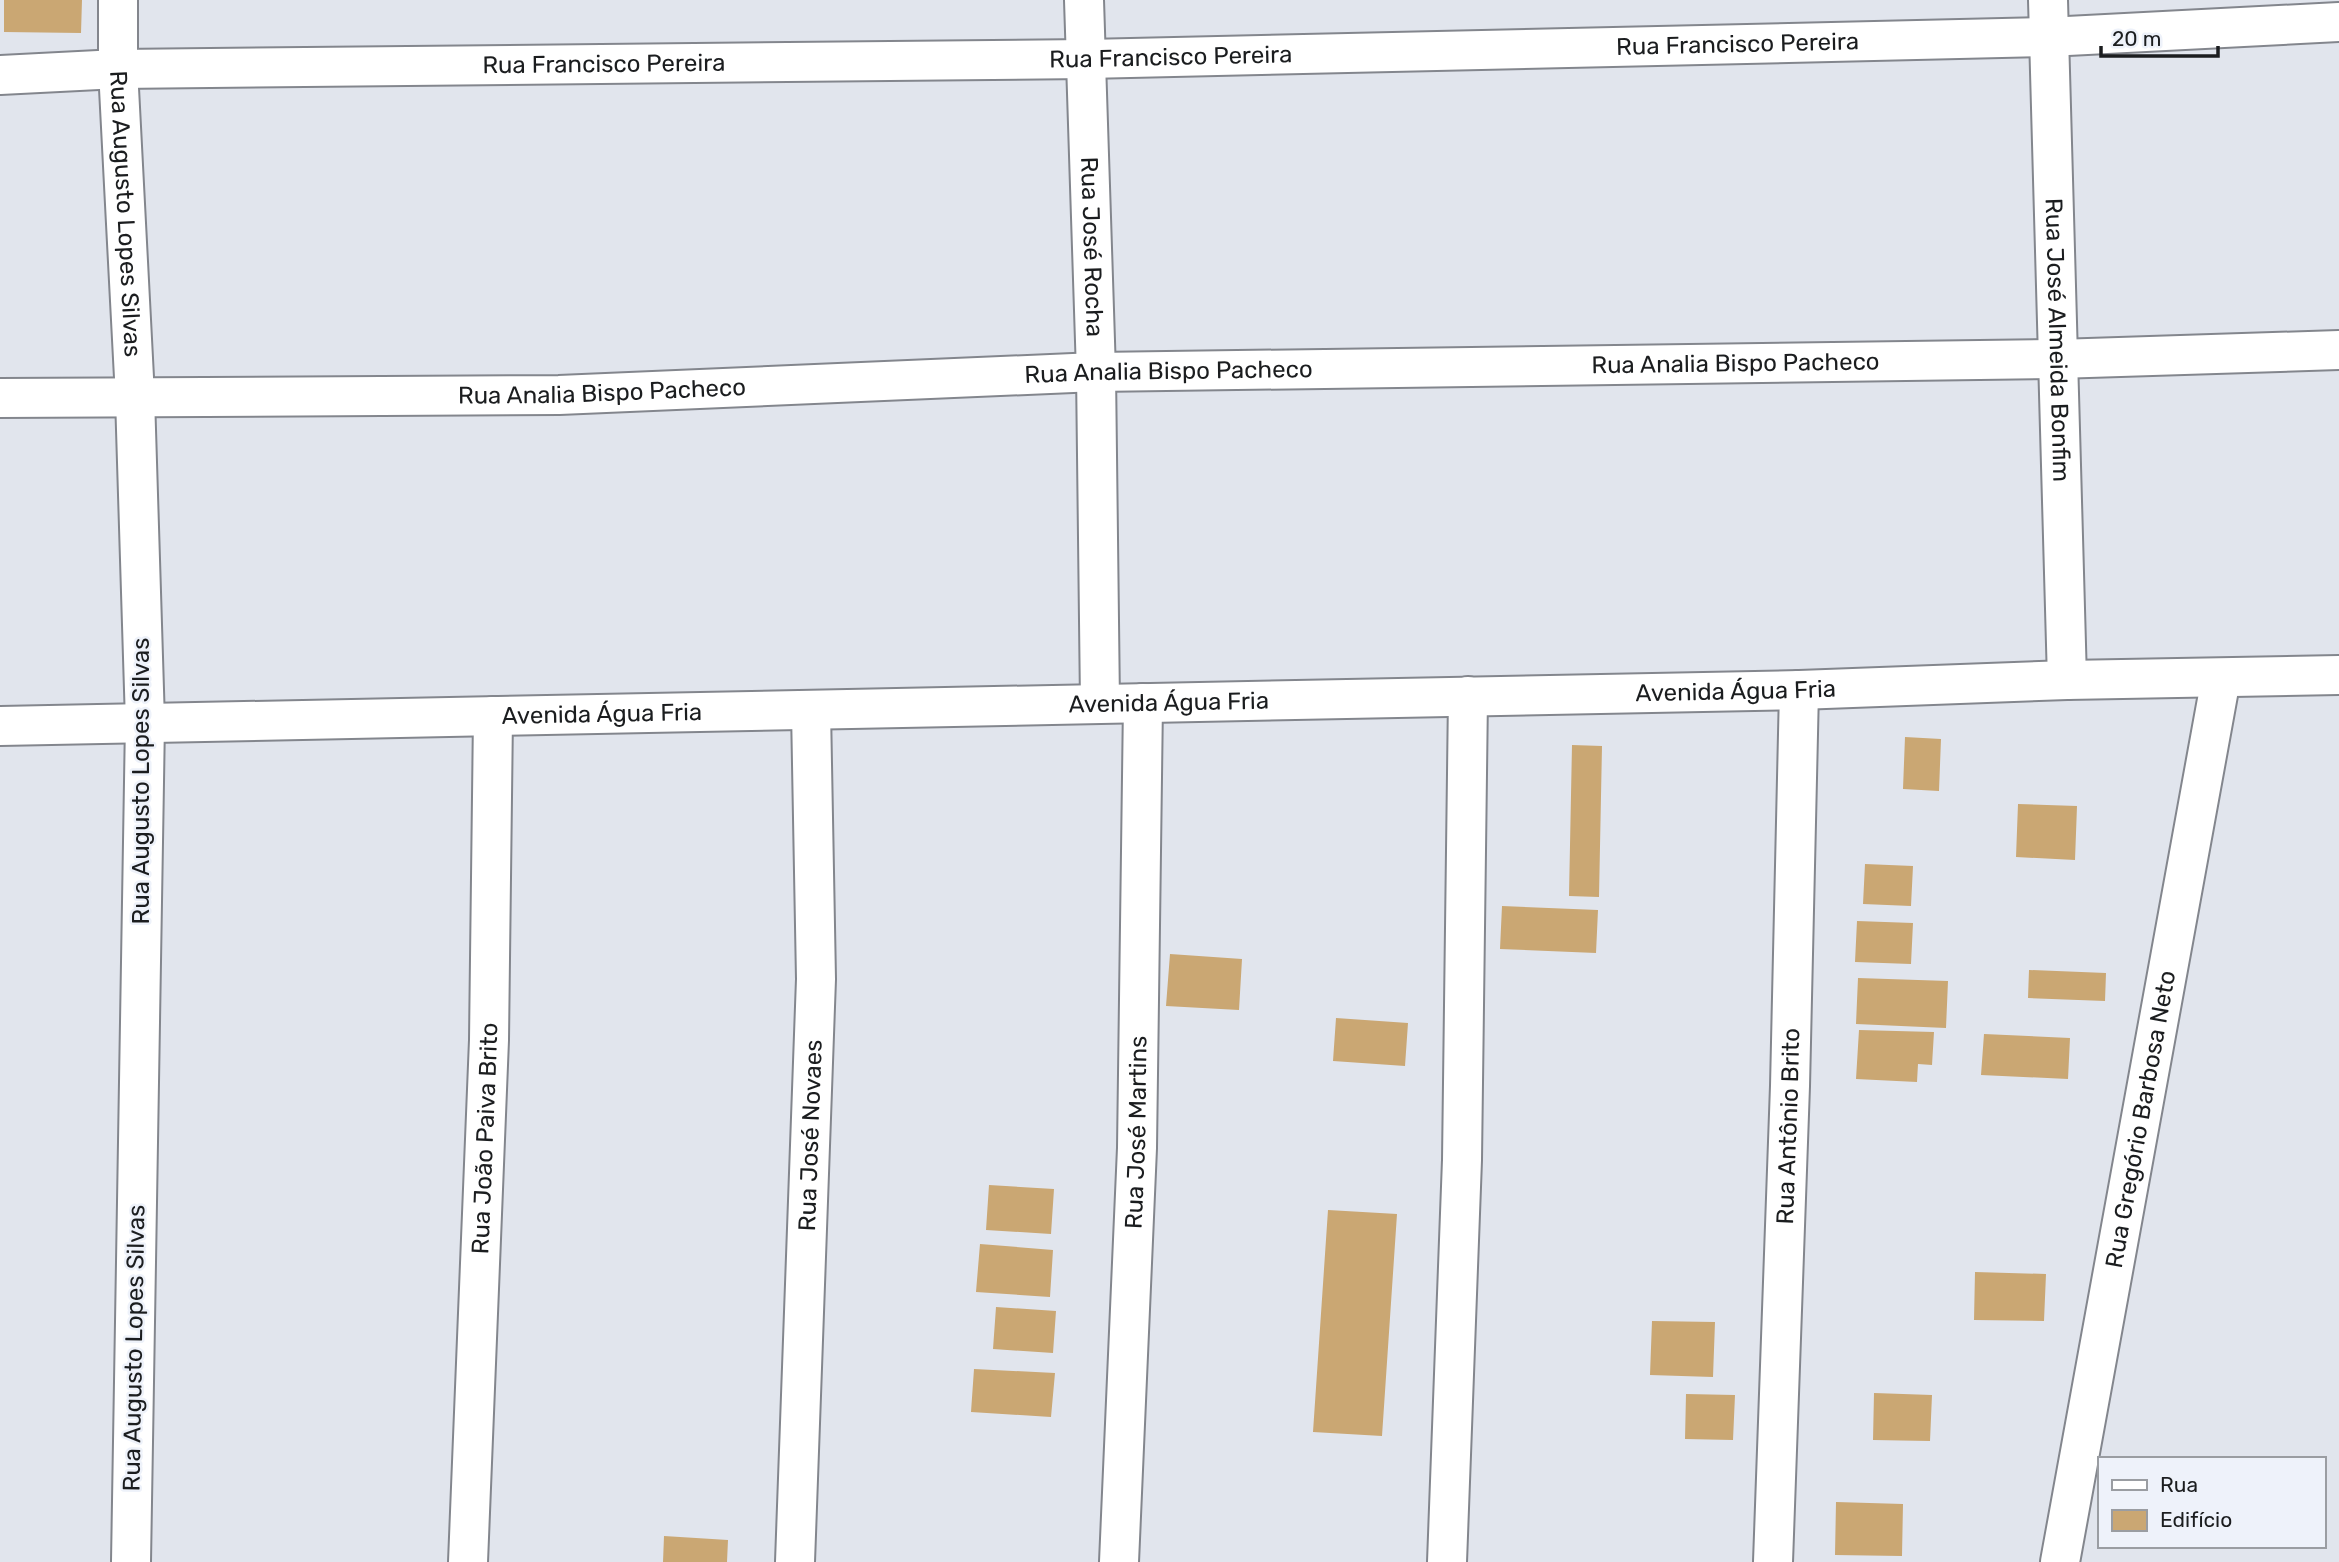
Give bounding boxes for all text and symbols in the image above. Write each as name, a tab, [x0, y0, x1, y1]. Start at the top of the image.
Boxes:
scale bar	[2101, 14, 2218, 58]
text: 20 m	[2112, 26, 2161, 51]
street label: Rua Francisco Pereira	[1616, 27, 1859, 61]
street label: Rua Francisco Pereira	[1049, 40, 1293, 73]
street label: Rua Francisco Pereira	[482, 49, 725, 79]
street label: Rua Augusto Lopes Silvas	[104, 70, 147, 358]
street label: Rua José Rocha	[1075, 156, 1109, 337]
street label: Rua José Almeida Bonfim	[2040, 198, 2075, 482]
street label: Rua Analia Bispo Pacheco	[1591, 347, 1880, 379]
street label: Rua Analia Bispo Pacheco	[1024, 355, 1313, 389]
street label: Rua Analia Bispo Pacheco	[458, 373, 747, 410]
street label: Rua Augusto Lopes Silvas	[127, 638, 155, 924]
street label: Avenida Água Fria	[1635, 675, 1836, 707]
street label: Avenida Água Fria	[1068, 687, 1269, 719]
street label: Avenida Água Fria	[501, 698, 702, 730]
street label: Rua Gregório Barbosa Neto	[2100, 968, 2181, 1270]
street label: Rua João Paiva Brito	[466, 1022, 503, 1255]
street label: Rua Antônio Brito	[1771, 1028, 1805, 1225]
street label: Rua José Martins	[1119, 1036, 1153, 1230]
street label: Rua José Novaes	[793, 1039, 828, 1232]
street label: Rua Augusto Lopes Silvas	[117, 1204, 151, 1492]
legend	[2098, 1457, 2325, 1548]
text: Rua	[2160, 1472, 2198, 1497]
text: Edifício	[2160, 1507, 2232, 1532]

